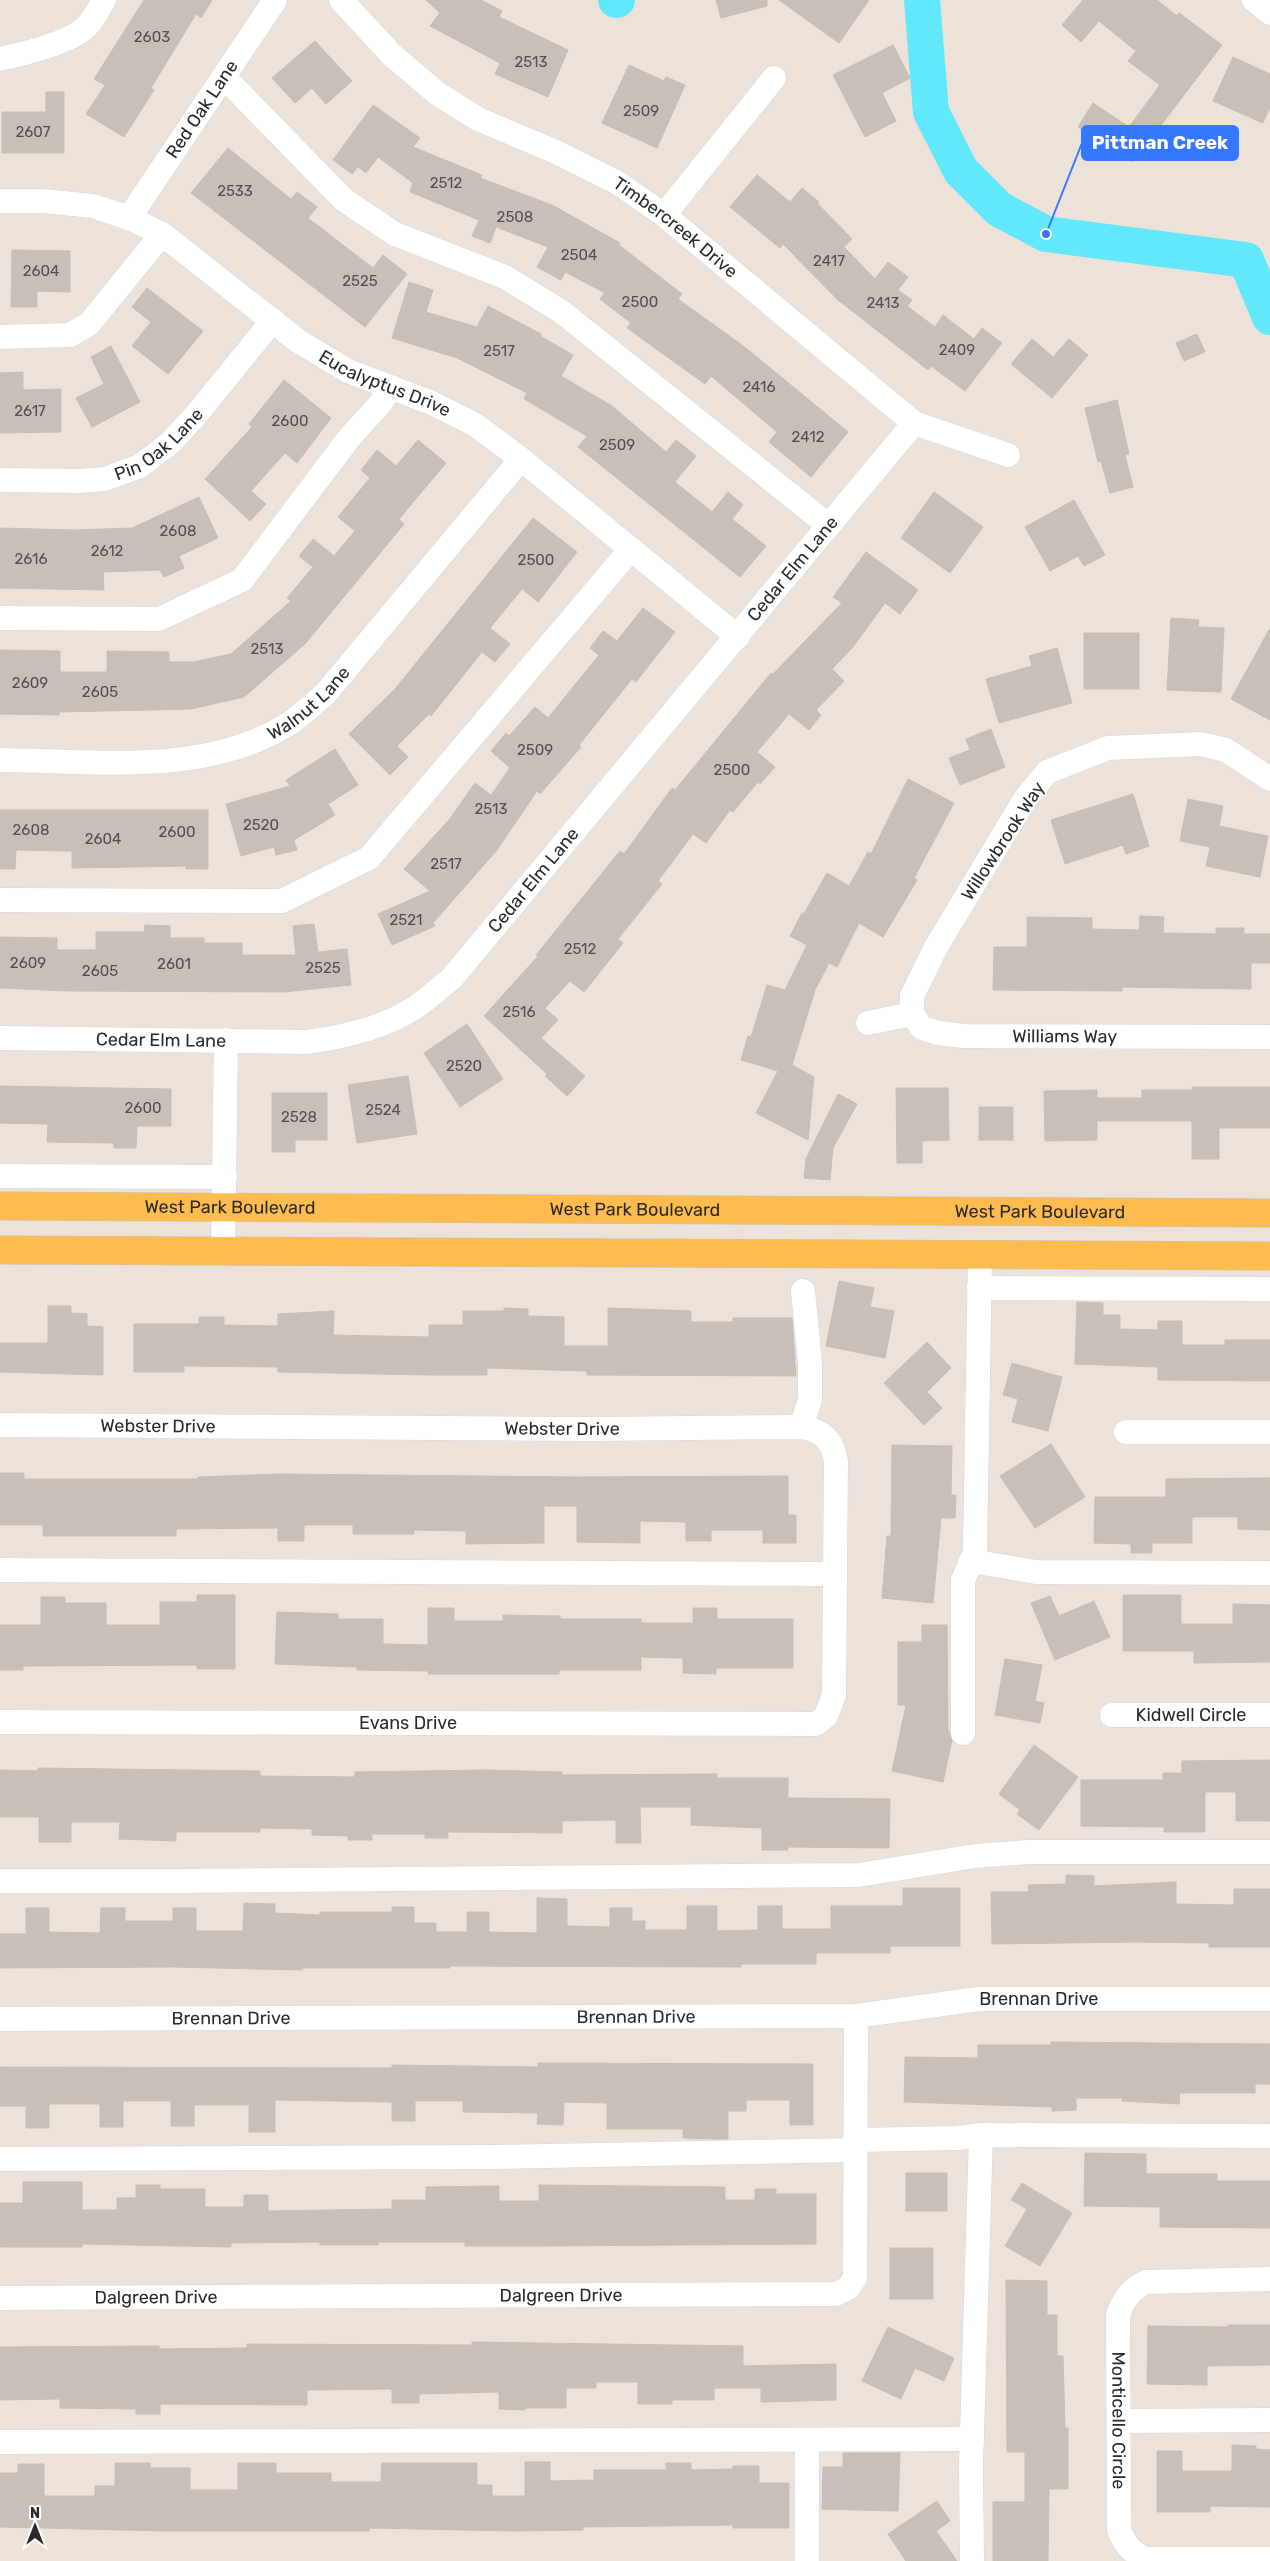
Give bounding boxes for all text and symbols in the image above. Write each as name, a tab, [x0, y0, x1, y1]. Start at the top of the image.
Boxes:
house number: 2603	[134, 28, 170, 46]
house number: 2513	[515, 53, 547, 71]
street label: Red Oak Lane	[161, 56, 243, 163]
house number: 2509	[623, 102, 659, 120]
house number: 2607	[15, 123, 51, 141]
callout: Pittman Creek	[1082, 126, 1238, 160]
text: Pittman Creek	[1092, 131, 1228, 154]
street label: Timbercreek Drive	[609, 172, 742, 283]
house number: 2512	[430, 174, 463, 192]
house number: 2533	[217, 182, 253, 200]
house number: 2508	[497, 208, 533, 226]
house number: 2504	[561, 246, 597, 264]
house number: 2417	[813, 252, 845, 270]
house number: 2604	[23, 262, 59, 280]
house number: 2525	[342, 272, 378, 290]
house number: 2500	[622, 293, 658, 311]
house number: 2413	[866, 294, 900, 312]
house number: 2409	[939, 341, 975, 359]
house number: 2517	[483, 342, 515, 360]
street label: Eucalyptus Drive	[315, 345, 454, 422]
house number: 2416	[742, 378, 776, 396]
house number: 2617	[14, 402, 46, 420]
street label: Pin Oak Lane	[111, 404, 208, 486]
house number: 2600	[272, 412, 308, 430]
house number: 2412	[792, 428, 825, 446]
house number: 2509	[599, 436, 635, 454]
street label: Cedar Elm Lane	[742, 512, 843, 626]
house number: 2608	[160, 522, 196, 540]
house number: 2612	[91, 542, 124, 560]
house number: 2616	[15, 550, 47, 568]
house number: 2500	[518, 551, 554, 569]
house number: 2513	[251, 640, 283, 658]
street label: Walnut Lane	[264, 662, 355, 745]
house number: 2609	[12, 674, 48, 692]
house number: 2605	[82, 683, 118, 701]
house number: 2509	[517, 741, 553, 759]
house number: 2500	[714, 761, 750, 779]
street label: Willowbrook Way	[956, 778, 1050, 904]
house number: 2513	[475, 800, 507, 818]
house number: 2520	[243, 816, 279, 834]
house number: 2608	[13, 821, 49, 839]
house number: 2600	[159, 823, 195, 841]
street label: Cedar Elm Lane	[483, 823, 584, 937]
house number: 2604	[85, 830, 121, 848]
house number: 2517	[430, 855, 462, 873]
house number: 2521	[390, 911, 422, 929]
house number: 2512	[564, 940, 597, 958]
house number: 2609	[10, 954, 46, 972]
house number: 2601	[157, 955, 191, 973]
house number: 2525	[305, 959, 341, 977]
house number: 2605	[82, 962, 118, 980]
house number: 2516	[503, 1003, 535, 1021]
street label: Williams Way	[1012, 1025, 1117, 1048]
street label: Cedar Elm Lane	[96, 1028, 226, 1052]
house number: 2520	[446, 1057, 482, 1075]
house number: 2600	[125, 1099, 161, 1117]
house number: 2524	[365, 1101, 401, 1119]
house number: 2528	[281, 1108, 317, 1126]
street label: West Park Boulevard	[145, 1196, 315, 1219]
street label: West Park Boulevard	[550, 1198, 720, 1221]
street label: West Park Boulevard	[955, 1200, 1125, 1223]
street label: Webster Drive	[100, 1415, 216, 1437]
street label: Webster Drive	[504, 1417, 620, 1440]
street label: Kidwell Circle	[1136, 1704, 1246, 1726]
street label: Evans Drive	[359, 1712, 457, 1734]
street label: Brennan Drive	[979, 1988, 1098, 2010]
street label: Brennan Drive	[576, 2006, 696, 2028]
street label: Brennan Drive	[171, 2007, 291, 2029]
street label: Dalgreen Drive	[499, 2284, 623, 2307]
street label: Dalgreen Drive	[94, 2286, 218, 2309]
street label: Monticello Circle	[1107, 2351, 1130, 2489]
north arrow	[10, 2501, 60, 2551]
text: N	[30, 2505, 40, 2522]

